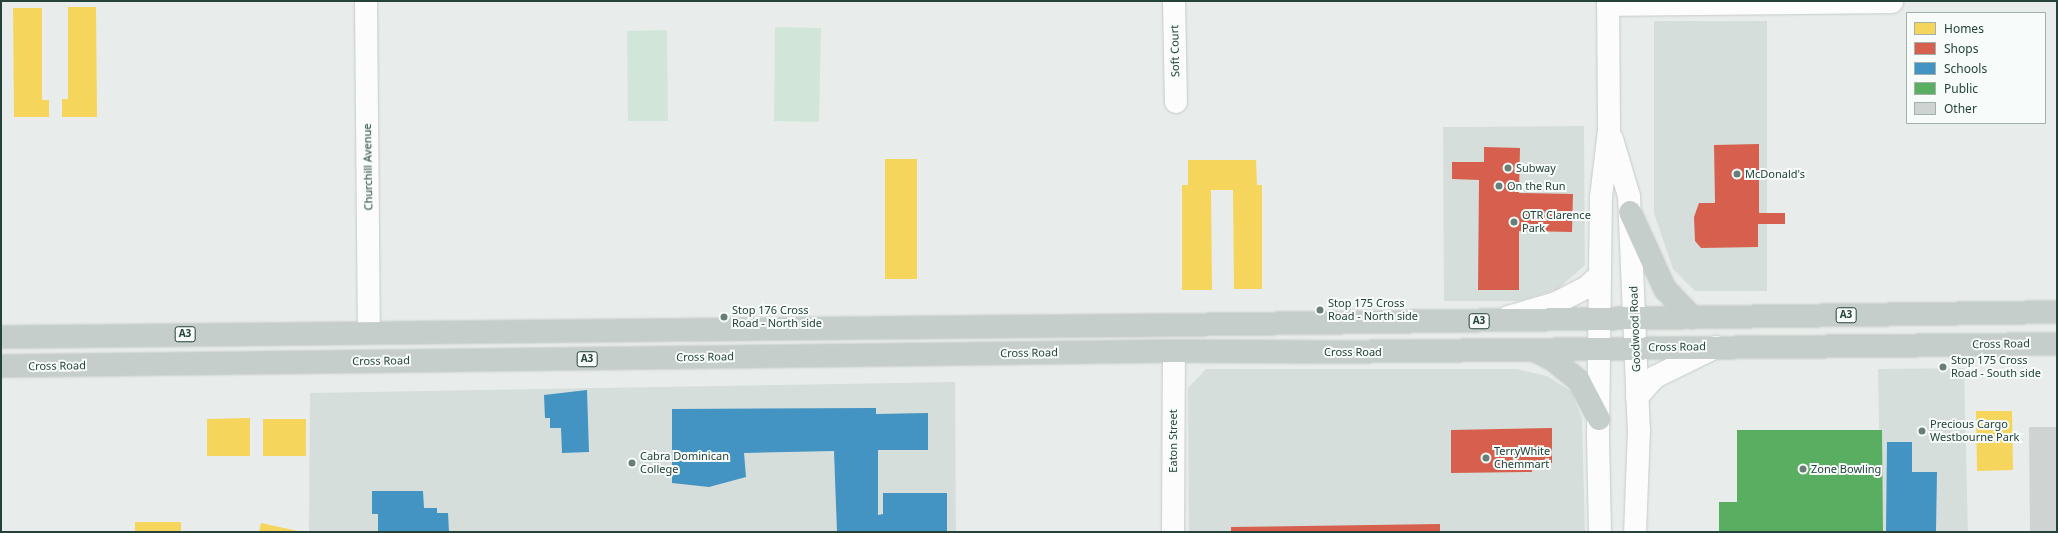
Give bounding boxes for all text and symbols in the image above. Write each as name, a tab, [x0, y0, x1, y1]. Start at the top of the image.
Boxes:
legend	[1906, 12, 2046, 124]
text: Homes	[1944, 20, 1984, 37]
street label: Soft Court	[1168, 25, 1182, 77]
text: Shops	[1944, 40, 1978, 57]
text: Schools	[1944, 60, 1987, 77]
text: Public	[1944, 80, 1978, 97]
text: Other	[1944, 100, 1977, 117]
street label: Churchill Avenue	[361, 123, 375, 211]
place label: Subway	[1516, 161, 1556, 175]
marker: Subway	[1503, 163, 1513, 173]
place label: McDonald's	[1745, 167, 1805, 181]
marker: McDonald's	[1732, 169, 1742, 179]
place label: On the Run	[1507, 179, 1566, 193]
marker: On the Run	[1494, 181, 1504, 191]
place label: OTR Clarence Park	[1522, 209, 1591, 235]
marker: OTR Clarence Park	[1509, 217, 1519, 227]
street label: Goodwood Road	[1627, 286, 1643, 372]
place label: Stop 175 Cross Road - North side	[1328, 297, 1418, 323]
place label: Stop 176 Cross Road - North side	[732, 304, 822, 330]
marker: Stop 175 Cross Road - North side	[1315, 305, 1325, 315]
road number: A3	[1835, 307, 1857, 323]
marker: Stop 176 Cross Road - North side	[719, 312, 729, 322]
road number: A3	[1468, 313, 1490, 329]
road number: A3	[174, 326, 196, 342]
street label: Cross Road	[1972, 337, 2030, 351]
street label: Cross Road	[1648, 340, 1706, 354]
street label: Cross Road	[1324, 345, 1382, 359]
street label: Cross Road	[1000, 346, 1058, 360]
street label: Cross Road	[676, 350, 734, 364]
road number: A3	[576, 351, 598, 367]
street label: Cross Road	[352, 354, 410, 368]
place label: Stop 175 Cross Road - South side	[1951, 354, 2041, 380]
street label: Cross Road	[28, 359, 86, 373]
marker: Stop 175 Cross Road - South side	[1938, 362, 1948, 372]
street label: Eaton Street	[1166, 409, 1180, 473]
place label: Precious Cargo Westbourne Park	[1930, 418, 2019, 444]
marker: Precious Cargo Westbourne Park	[1917, 426, 1927, 436]
place label: TerryWhite Chemmart	[1494, 445, 1550, 471]
place label: Cabra Dominican College	[640, 450, 729, 476]
marker: TerryWhite Chemmart	[1481, 453, 1491, 463]
marker: Cabra Dominican College	[627, 458, 637, 468]
place label: Zone Bowling	[1811, 462, 1881, 476]
marker: Zone Bowling	[1798, 464, 1808, 474]

